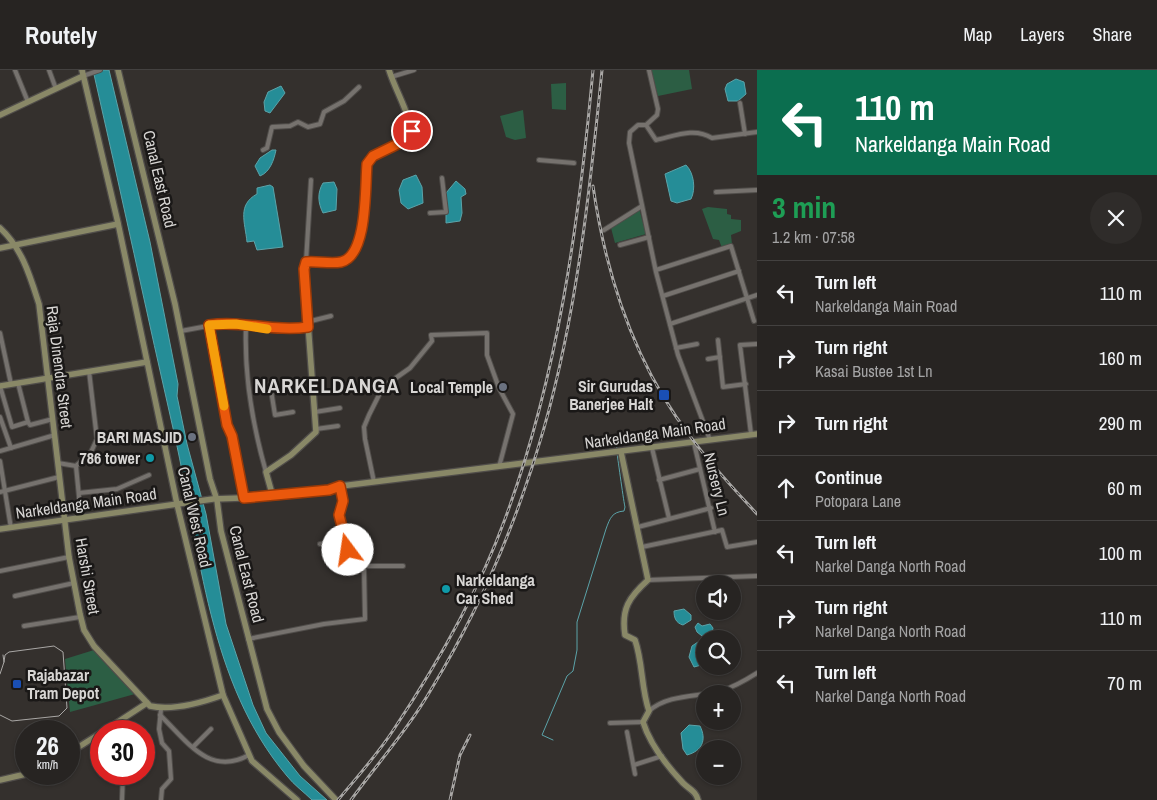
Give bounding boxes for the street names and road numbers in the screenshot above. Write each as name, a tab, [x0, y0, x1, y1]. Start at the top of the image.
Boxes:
street label: Canal East Road	[138, 128, 182, 230]
street label: Raja Dinendra Street	[42, 304, 78, 430]
street label: Narkeldanga Main Road	[583, 412, 727, 454]
street label: Nursery Ln	[699, 450, 735, 518]
street label: Canal West Road	[173, 465, 217, 569]
street label: Narkeldanga Main Road	[14, 482, 158, 524]
street label: Canal East Road	[224, 523, 270, 625]
street label: Harshi Street	[70, 536, 106, 616]

